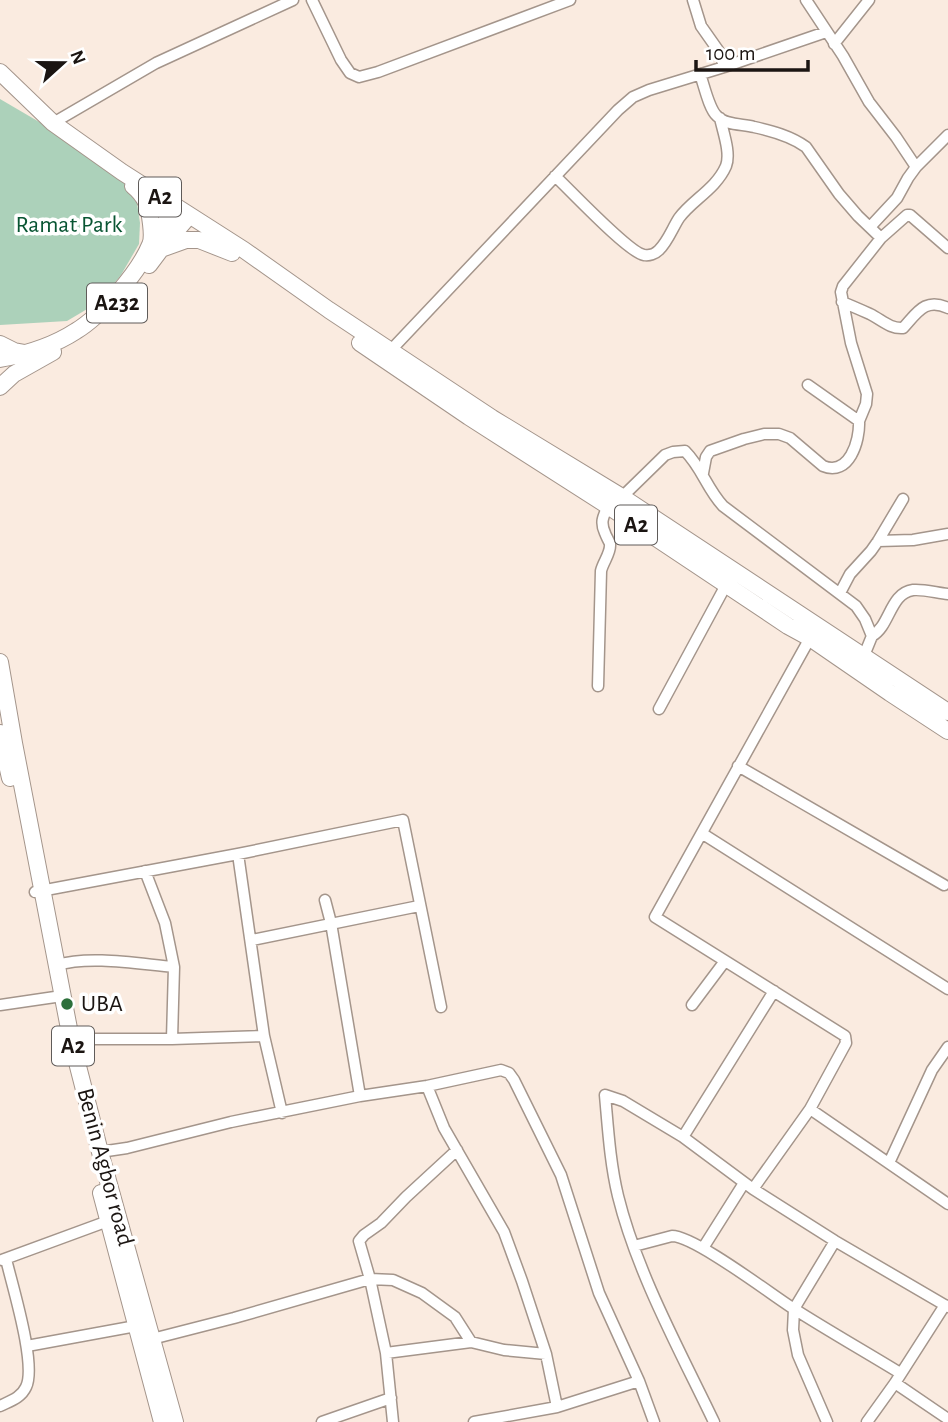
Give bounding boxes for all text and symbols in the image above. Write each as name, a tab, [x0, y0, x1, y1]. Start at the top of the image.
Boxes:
north arrow	[28, 28, 98, 98]
scale bar	[696, 28, 808, 72]
text: 100 m	[706, 43, 756, 64]
text: N	[66, 48, 89, 67]
road number: A2	[139, 178, 181, 216]
park label: Ramat Park	[15, 213, 123, 237]
road number: A232	[87, 284, 147, 322]
road number: A2	[615, 505, 657, 544]
place label: UBA	[81, 992, 123, 1016]
marker: UBA	[59, 996, 75, 1012]
road number: A2	[52, 1026, 94, 1065]
street label: Benin Agbor road	[72, 1085, 138, 1249]

